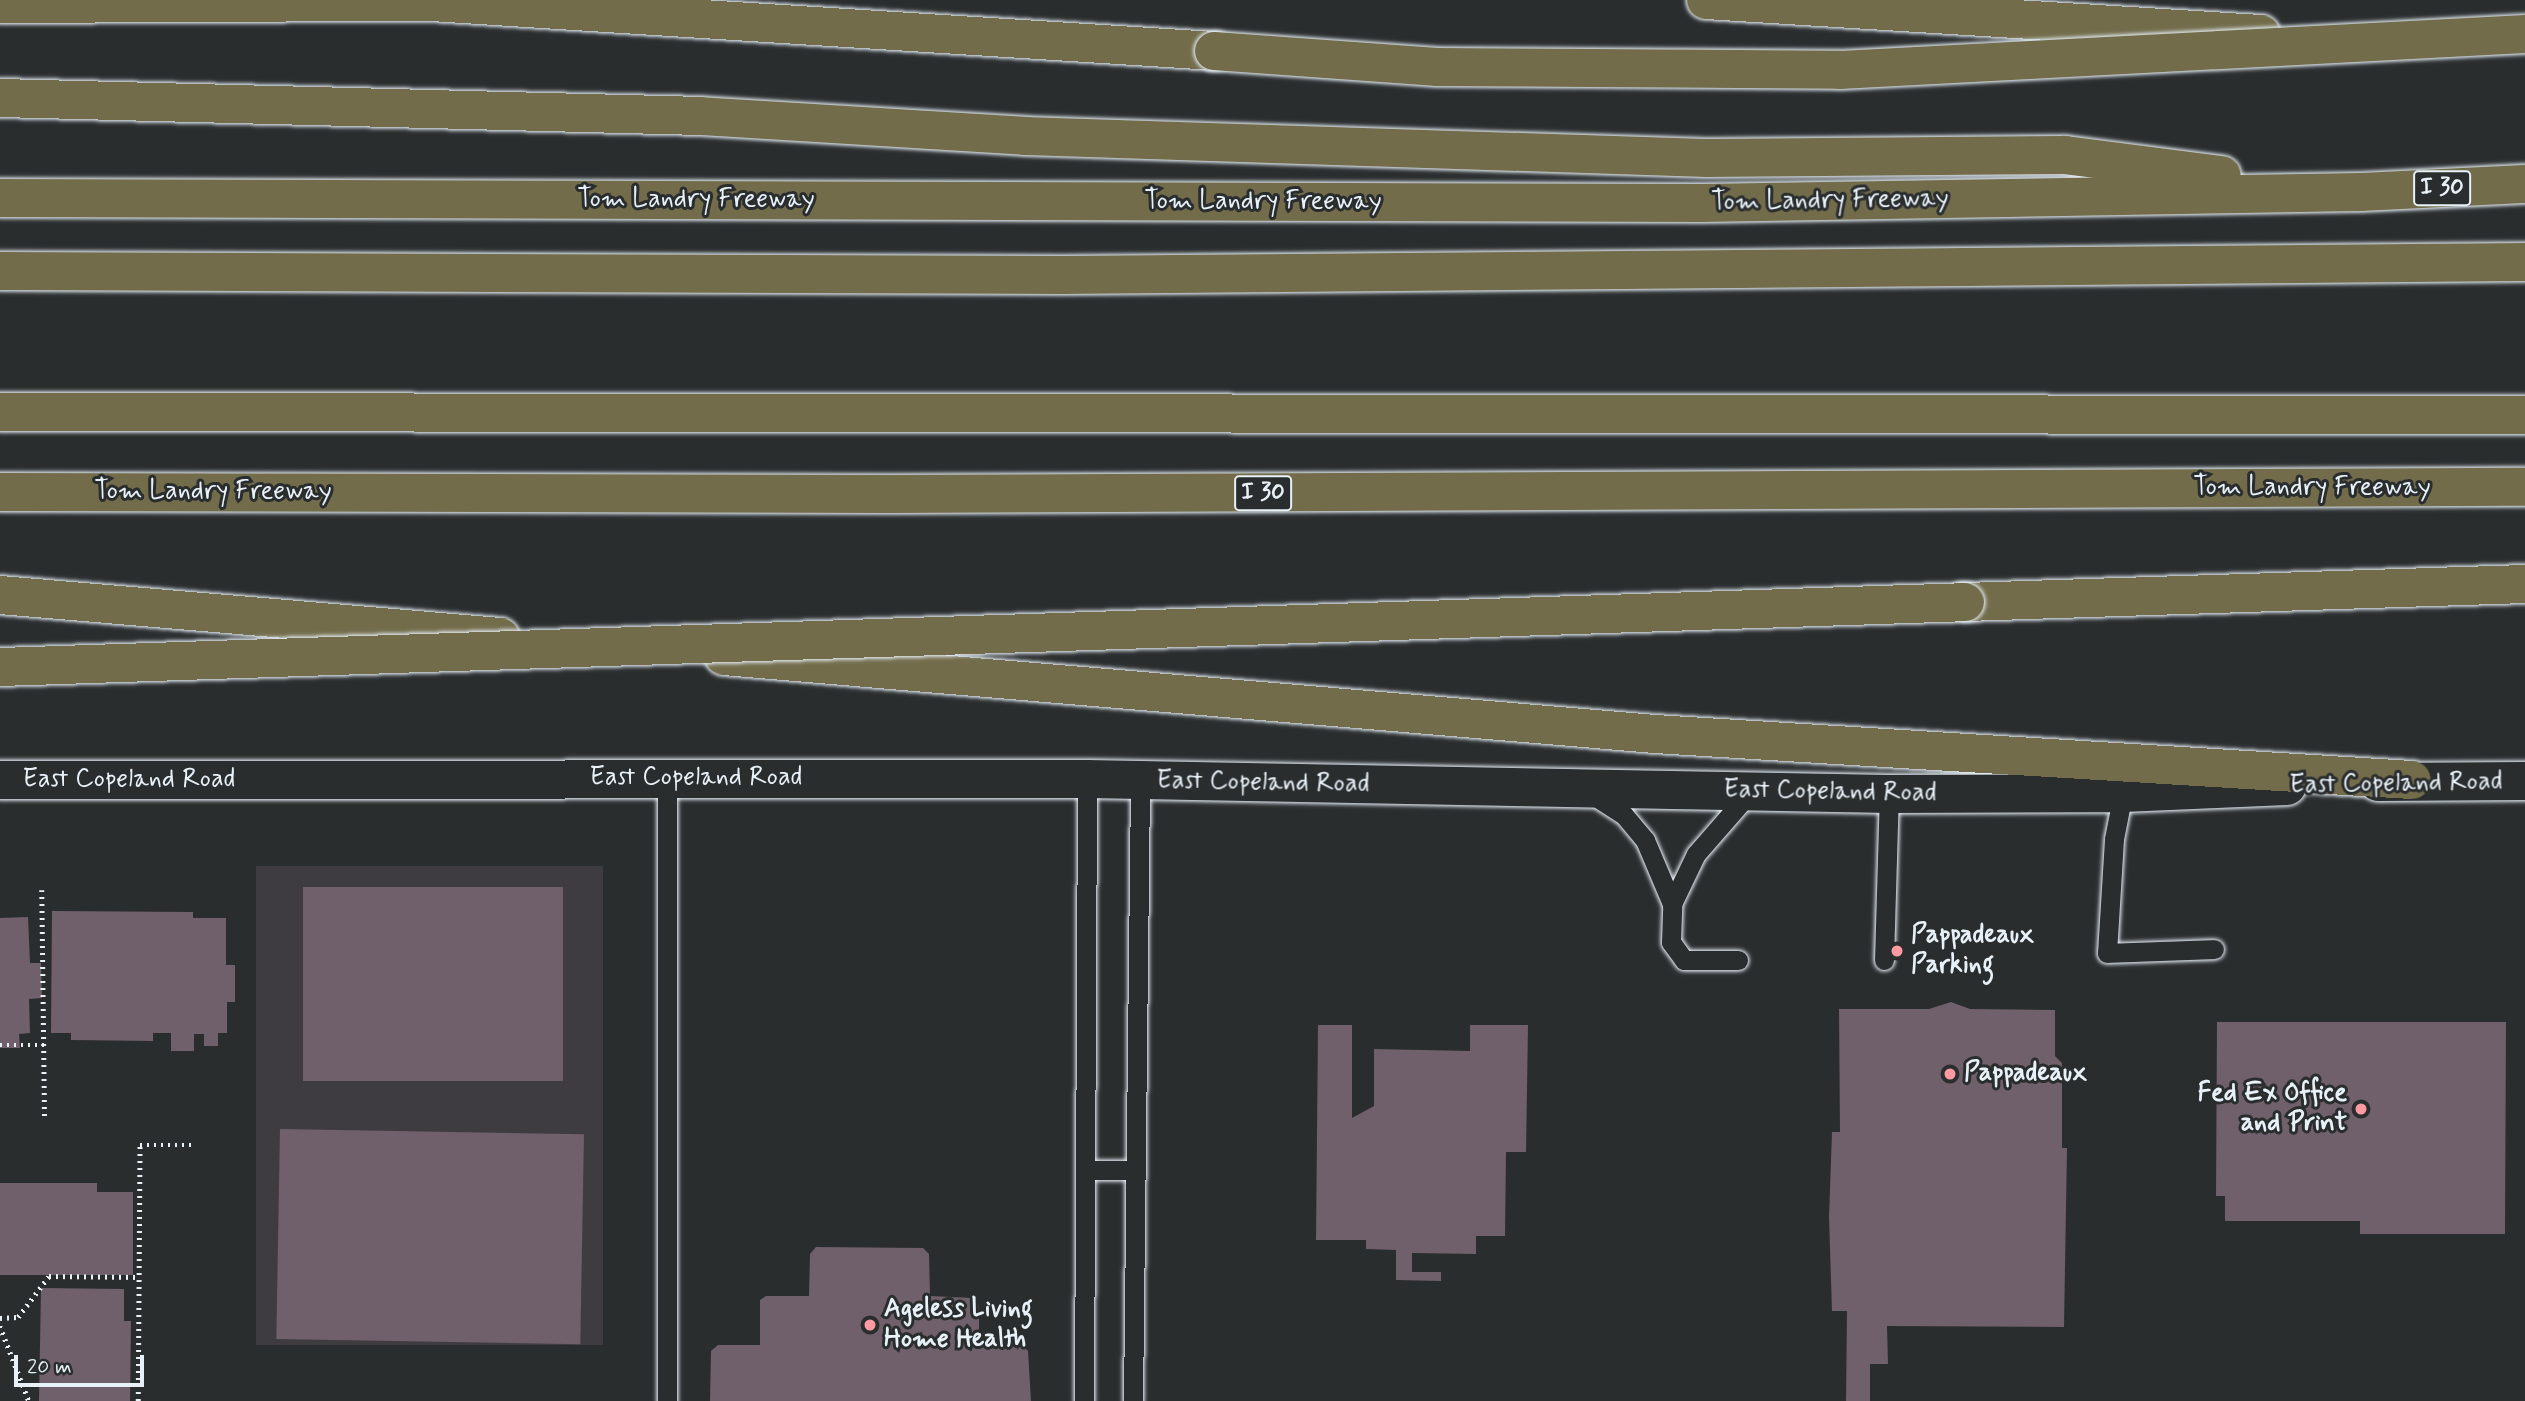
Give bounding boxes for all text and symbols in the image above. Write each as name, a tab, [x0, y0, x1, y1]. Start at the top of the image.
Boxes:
road number: I 30	[2412, 168, 2472, 208]
street label: Tom Landry Freeway	[1710, 183, 1950, 219]
street label: Tom Landry Freeway	[576, 184, 816, 216]
street label: Tom Landry Freeway	[1143, 186, 1383, 218]
road number: I 30	[1233, 472, 1293, 514]
street label: Tom Landry Freeway	[2192, 472, 2432, 504]
street label: Tom Landry Freeway	[93, 476, 333, 508]
street label: East Copeland Road	[590, 762, 802, 794]
street label: East Copeland Road	[23, 764, 235, 796]
street label: East Copeland Road	[1157, 766, 1369, 800]
street label: East Copeland Road	[2290, 767, 2502, 801]
street label: East Copeland Road	[1724, 775, 1936, 809]
place label: Pappadeaux Parking	[1911, 920, 2034, 982]
marker: Pappadeaux Parking	[1889, 943, 1905, 959]
place label: Pappadeaux	[1964, 1058, 2087, 1090]
marker: Pappadeaux	[1942, 1066, 1958, 1082]
place label: Fed Ex Office and Print	[2199, 1078, 2347, 1140]
marker: Fed Ex Office and Print	[2353, 1101, 2369, 1117]
place label: Ageless Living Home Health	[884, 1294, 1044, 1356]
marker: Ageless Living Home Health	[862, 1317, 878, 1333]
scale bar	[18, 1342, 147, 1386]
text: 20 m	[27, 1353, 72, 1381]

